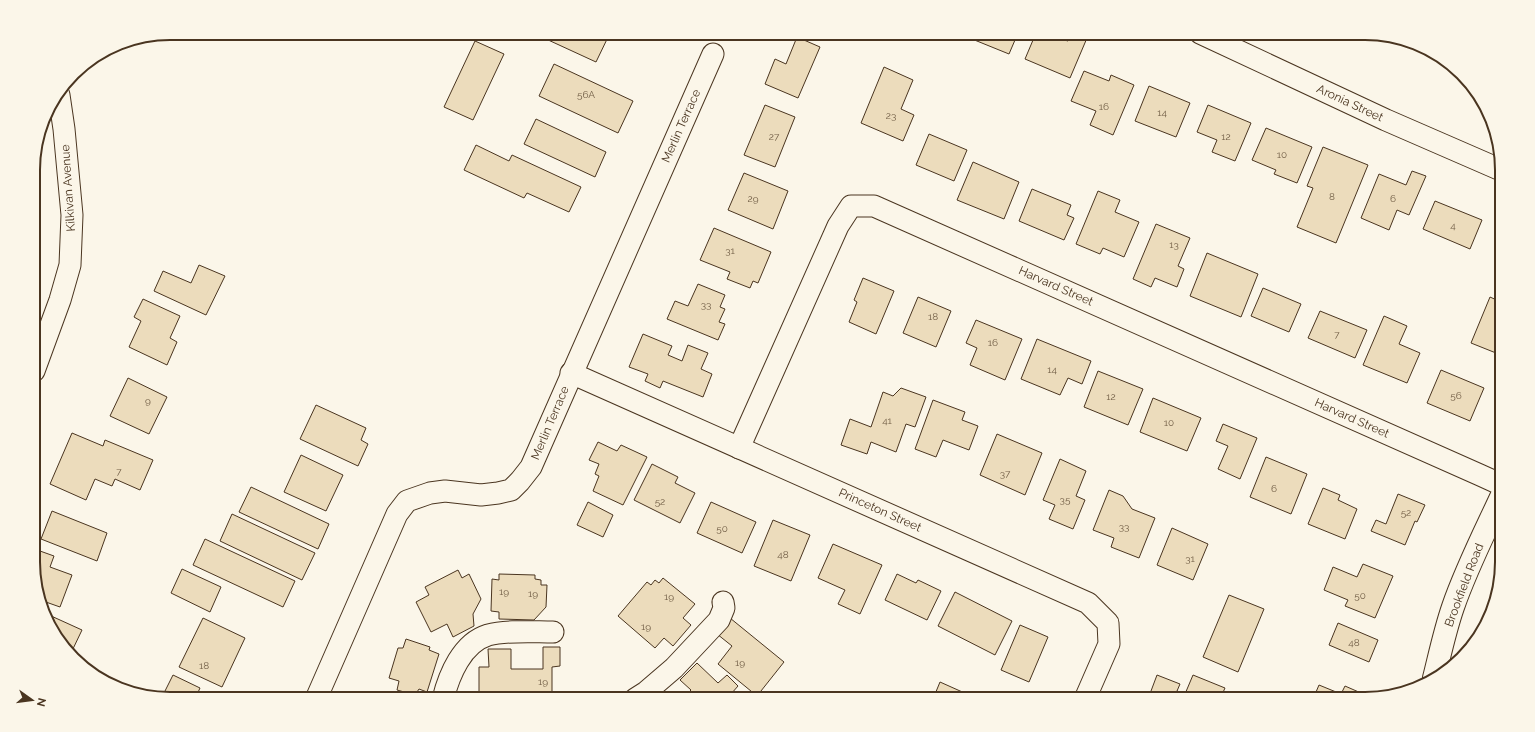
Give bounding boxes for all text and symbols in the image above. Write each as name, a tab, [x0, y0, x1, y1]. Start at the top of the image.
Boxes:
street label: Aronia Street	[1315, 81, 1385, 125]
street label: Merlin Terrace	[659, 87, 703, 165]
house number: 56A	[577, 89, 595, 100]
house number: 16	[1099, 101, 1109, 112]
house number: 14	[1157, 107, 1167, 118]
house number: 23	[886, 110, 896, 121]
house number: 27	[769, 131, 780, 142]
house number: 12	[1221, 131, 1231, 142]
street label: Kilkivan Avenue	[58, 144, 78, 232]
house number: 10	[1277, 149, 1287, 160]
house number: 8	[1329, 191, 1335, 202]
house number: 29	[747, 193, 759, 204]
house number: 6	[1390, 193, 1396, 204]
house number: 4	[1450, 220, 1456, 231]
house number: 13	[1169, 239, 1179, 250]
house number: 31	[725, 245, 736, 256]
street label: Harvard Street	[1017, 263, 1095, 309]
house number: 33	[701, 299, 711, 310]
house number: 18	[928, 311, 938, 322]
house number: 7	[1334, 329, 1340, 340]
house number: 16	[988, 337, 998, 348]
house number: 14	[1047, 364, 1057, 375]
street label: Merlin Terrace	[528, 384, 572, 462]
house number: 56	[1450, 390, 1462, 401]
house number: 12	[1106, 391, 1116, 402]
house number: 9	[145, 395, 151, 406]
street label: Harvard Street	[1313, 395, 1391, 441]
house number: 41	[882, 415, 893, 426]
house number: 10	[1164, 417, 1174, 428]
house number: 7	[116, 466, 122, 477]
house number: 37	[1000, 468, 1011, 479]
house number: 6	[1271, 483, 1277, 494]
street label: Princeton Street	[836, 485, 924, 535]
house number: 35	[1060, 494, 1071, 505]
house number: 52	[655, 496, 665, 507]
house number: 52	[1401, 507, 1411, 518]
house number: 33	[1119, 521, 1129, 532]
house number: 50	[716, 523, 728, 534]
street label: Brookfield Road	[1442, 541, 1486, 629]
house number: 48	[777, 549, 789, 560]
house number: 31	[1185, 553, 1196, 564]
house number: 19	[499, 586, 509, 597]
house number: 19	[528, 588, 538, 599]
house number: 50	[1354, 590, 1366, 601]
house number: 19	[664, 591, 674, 602]
house number: 19	[641, 621, 651, 632]
house number: 48	[1348, 637, 1360, 648]
house number: 19	[735, 657, 745, 668]
house number: 18	[199, 660, 209, 671]
house number: 19	[538, 676, 548, 687]
north arrow	[12, 680, 52, 720]
text: N	[34, 697, 49, 708]

